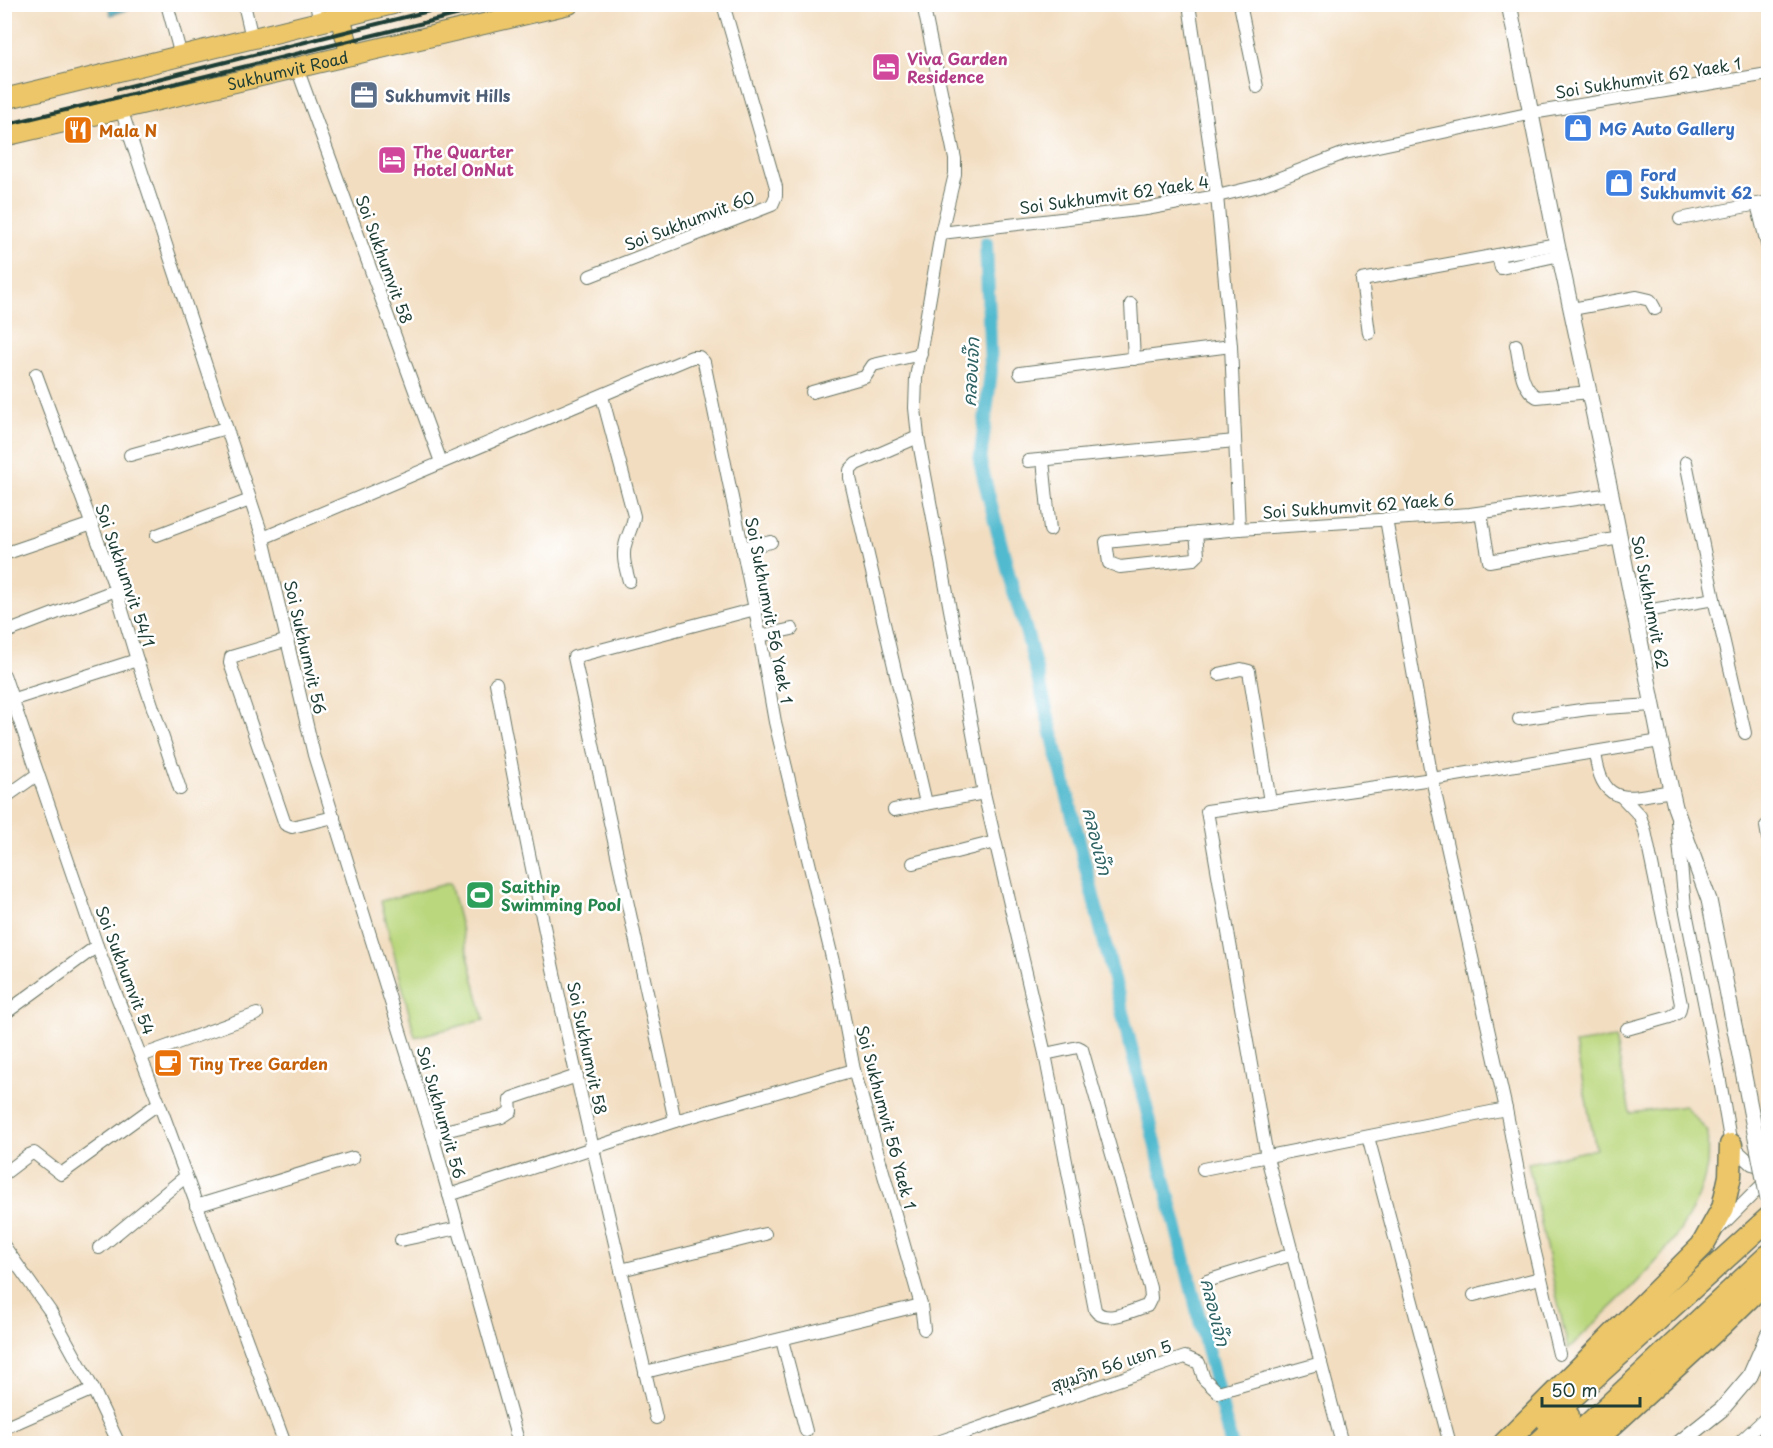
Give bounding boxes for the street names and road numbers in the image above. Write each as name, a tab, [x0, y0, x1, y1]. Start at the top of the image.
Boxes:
street label: Sukhumvit Road	[224, 44, 350, 96]
street label: Soi Sukhumvit 62 Yaek 1	[1553, 50, 1743, 104]
street label: Soi Sukhumvit 62 Yaek 4	[1018, 169, 1210, 219]
street label: Soi Sukhumvit 60	[620, 184, 758, 256]
street label: Soi Sukhumvit 58	[351, 191, 419, 327]
street label: Soi Sukhumvit 62 Yaek 6	[1261, 486, 1455, 524]
street label: Soi Sukhumvit 54/1	[90, 500, 162, 650]
street label: Soi Sukhumvit 56 Yaek 1	[740, 515, 800, 705]
street label: Soi Sukhumvit 62	[1626, 533, 1676, 671]
street label: Soi Sukhumvit 56	[279, 578, 333, 716]
street label: Soi Sukhumvit 54	[90, 902, 162, 1038]
street label: Soi Sukhumvit 58	[562, 979, 614, 1117]
street label: Soi Sukhumvit 56 Yaek 1	[851, 1022, 923, 1212]
street label: Soi Sukhumvit 56	[412, 1043, 472, 1181]
street label: สุขุมวิท 56 แยก 5	[1048, 1333, 1175, 1399]

